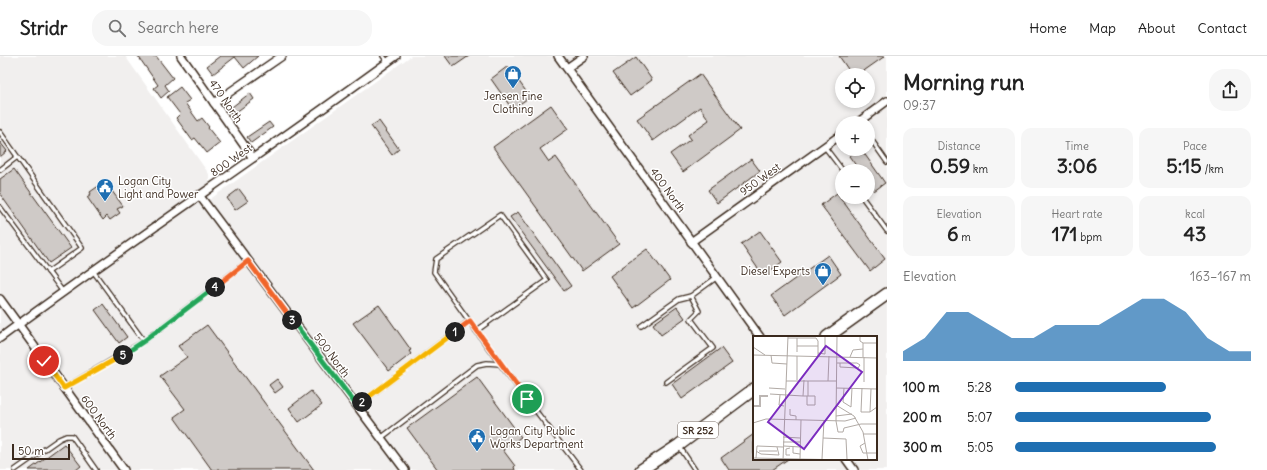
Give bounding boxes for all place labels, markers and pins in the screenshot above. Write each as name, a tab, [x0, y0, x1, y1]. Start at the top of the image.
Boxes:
shop icon: Jensen Fine Clothing	[503, 64, 523, 89]
place label: Jensen Fine Clothing	[484, 89, 542, 116]
place label: Logan City Light and Power	[118, 174, 199, 201]
public building icon: Logan City Light and Power	[95, 177, 115, 202]
shop icon: Diesel Experts	[813, 261, 833, 286]
place label: Diesel Experts	[741, 264, 810, 278]
pin: 4	[205, 277, 225, 297]
pin: 3	[282, 310, 302, 330]
pin: 1	[445, 322, 465, 342]
pin	[27, 344, 61, 378]
pin: 5	[113, 345, 133, 365]
pin	[510, 382, 544, 416]
pin: 2	[352, 392, 372, 412]
place label: Logan City Public Works Department	[490, 424, 584, 451]
public building icon: Logan City Public Works Department	[467, 427, 487, 452]

